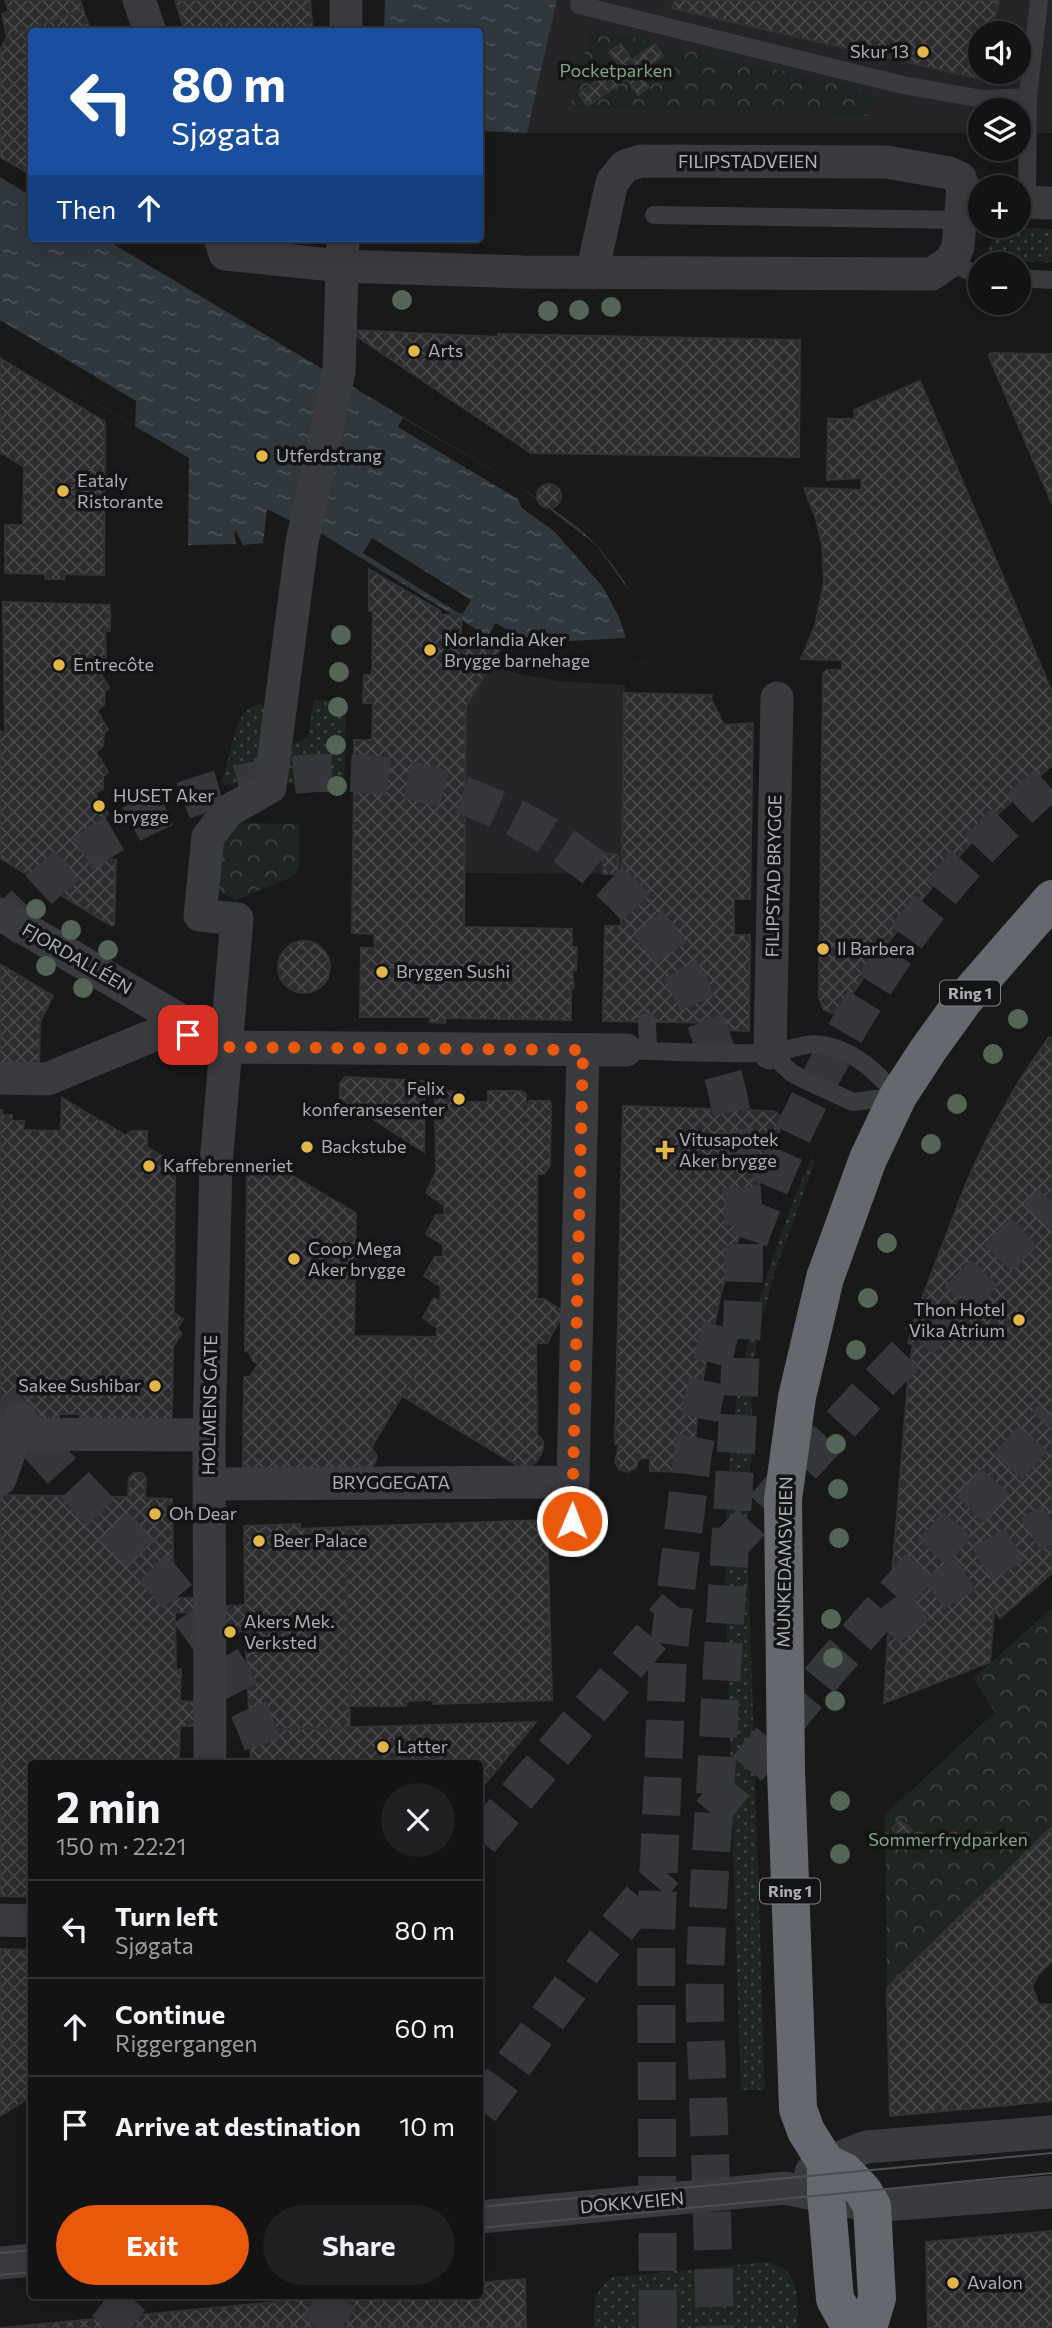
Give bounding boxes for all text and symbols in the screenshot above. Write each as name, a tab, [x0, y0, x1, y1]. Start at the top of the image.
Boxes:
map controls	[968, 21, 1031, 315]
button: sound	[968, 21, 1031, 84]
place label: Skur 13	[850, 40, 909, 62]
marker: Skur 13	[915, 44, 931, 60]
text: 80 m	[171, 52, 286, 112]
icon: left	[56, 56, 147, 147]
park label: Pocketparken	[559, 59, 673, 81]
button: layers	[968, 98, 1031, 161]
text: Sjøgata	[171, 112, 281, 152]
street label: FILIPSTADVEIEN	[678, 150, 818, 172]
button: +	[968, 175, 1031, 238]
icon: ahead	[130, 189, 168, 227]
text: Then	[56, 193, 116, 224]
button: −	[968, 252, 1031, 315]
place label: Arts	[428, 339, 463, 361]
marker: Arts	[406, 343, 422, 359]
place label: Utferdstrang	[276, 444, 382, 466]
marker: Utferdstrang	[254, 448, 270, 464]
place label: Eataly Ristorante	[77, 469, 163, 512]
marker: Eataly Ristorante	[55, 483, 71, 499]
place label: Norlandia Aker Brygge barnehage	[444, 628, 590, 671]
marker: Norlandia Aker Brygge barnehage	[422, 642, 438, 658]
place label: Entrecôte	[73, 653, 154, 675]
marker: Entrecôte	[51, 657, 67, 673]
place label: HUSET Aker brygge	[113, 784, 214, 827]
street label: FILIPSTAD BRYGGE	[761, 794, 785, 958]
marker: HUSET Aker brygge	[91, 798, 107, 814]
street label: FJORDALLÉEN	[19, 918, 136, 998]
place label: Il Barbera	[837, 937, 915, 959]
marker: Il Barbera	[815, 941, 831, 957]
place label: Bryggen Sushi	[396, 960, 510, 982]
marker: Bryggen Sushi	[374, 964, 390, 980]
road number: Ring 1	[940, 981, 1000, 1006]
pin	[158, 1005, 218, 1065]
icon: arrive	[169, 1016, 207, 1054]
place label: Felix konferansesenter	[302, 1077, 445, 1120]
marker: Felix konferansesenter	[451, 1091, 467, 1107]
place label: Vitusapotek Aker brygge	[679, 1128, 779, 1171]
place label: Backstube	[321, 1135, 406, 1157]
marker: Backstube	[299, 1139, 315, 1155]
marker: Vitusapotek Aker brygge	[657, 1142, 673, 1158]
place label: Kaffebrenneriet	[163, 1154, 293, 1176]
marker: Kaffebrenneriet	[141, 1158, 157, 1174]
place label: Coop Mega Aker brygge	[308, 1237, 406, 1280]
marker: Coop Mega Aker brygge	[286, 1251, 302, 1267]
place label: Thon Hotel Vika Atrium	[909, 1298, 1005, 1341]
marker: Thon Hotel Vika Atrium	[1011, 1312, 1027, 1328]
street label: HOLMENS GATE	[197, 1335, 221, 1475]
place label: Sakee Sushibar	[18, 1374, 141, 1396]
marker: Sakee Sushibar	[147, 1378, 163, 1394]
street label: BRYGGEGATA	[332, 1471, 450, 1493]
street label: MUNKEDAMSVEIEN	[772, 1476, 796, 1648]
position arrow	[535, 1484, 609, 1558]
place label: Oh Dear	[169, 1502, 237, 1524]
marker: Oh Dear	[147, 1506, 163, 1522]
place label: Beer Palace	[273, 1529, 367, 1551]
marker: Beer Palace	[251, 1533, 267, 1549]
place label: Akers Mek. Verksted	[244, 1610, 334, 1653]
marker: Akers Mek. Verksted	[222, 1624, 238, 1640]
place label: Latter	[397, 1735, 448, 1757]
marker: Latter	[375, 1739, 391, 1755]
text: 2 min	[56, 1780, 161, 1832]
button: close	[381, 1783, 455, 1857]
park label: Sommerfrydparken	[868, 1828, 1028, 1850]
text: 150 m · 22:21	[56, 1832, 186, 1860]
road number: Ring 1	[760, 1879, 820, 1904]
text: Turn left	[115, 1900, 218, 1931]
icon: left	[56, 1910, 94, 1948]
text: 80 m	[395, 1914, 455, 1945]
text: Sjøgata	[115, 1931, 194, 1959]
text: Continue	[115, 1998, 225, 2029]
icon: ahead	[56, 2008, 94, 2046]
text: 60 m	[395, 2012, 455, 2043]
text: Riggergangen	[115, 2029, 257, 2057]
icon: arrive	[56, 2106, 94, 2144]
text: Arrive at destination	[115, 2110, 361, 2141]
text: 10 m	[399, 2110, 455, 2141]
street label: DOKKVEIEN	[579, 2186, 685, 2218]
button: Exit	[56, 2205, 249, 2285]
button: Share	[263, 2205, 455, 2285]
place label: Avalon	[967, 2271, 1023, 2293]
marker: Avalon	[945, 2275, 961, 2291]

